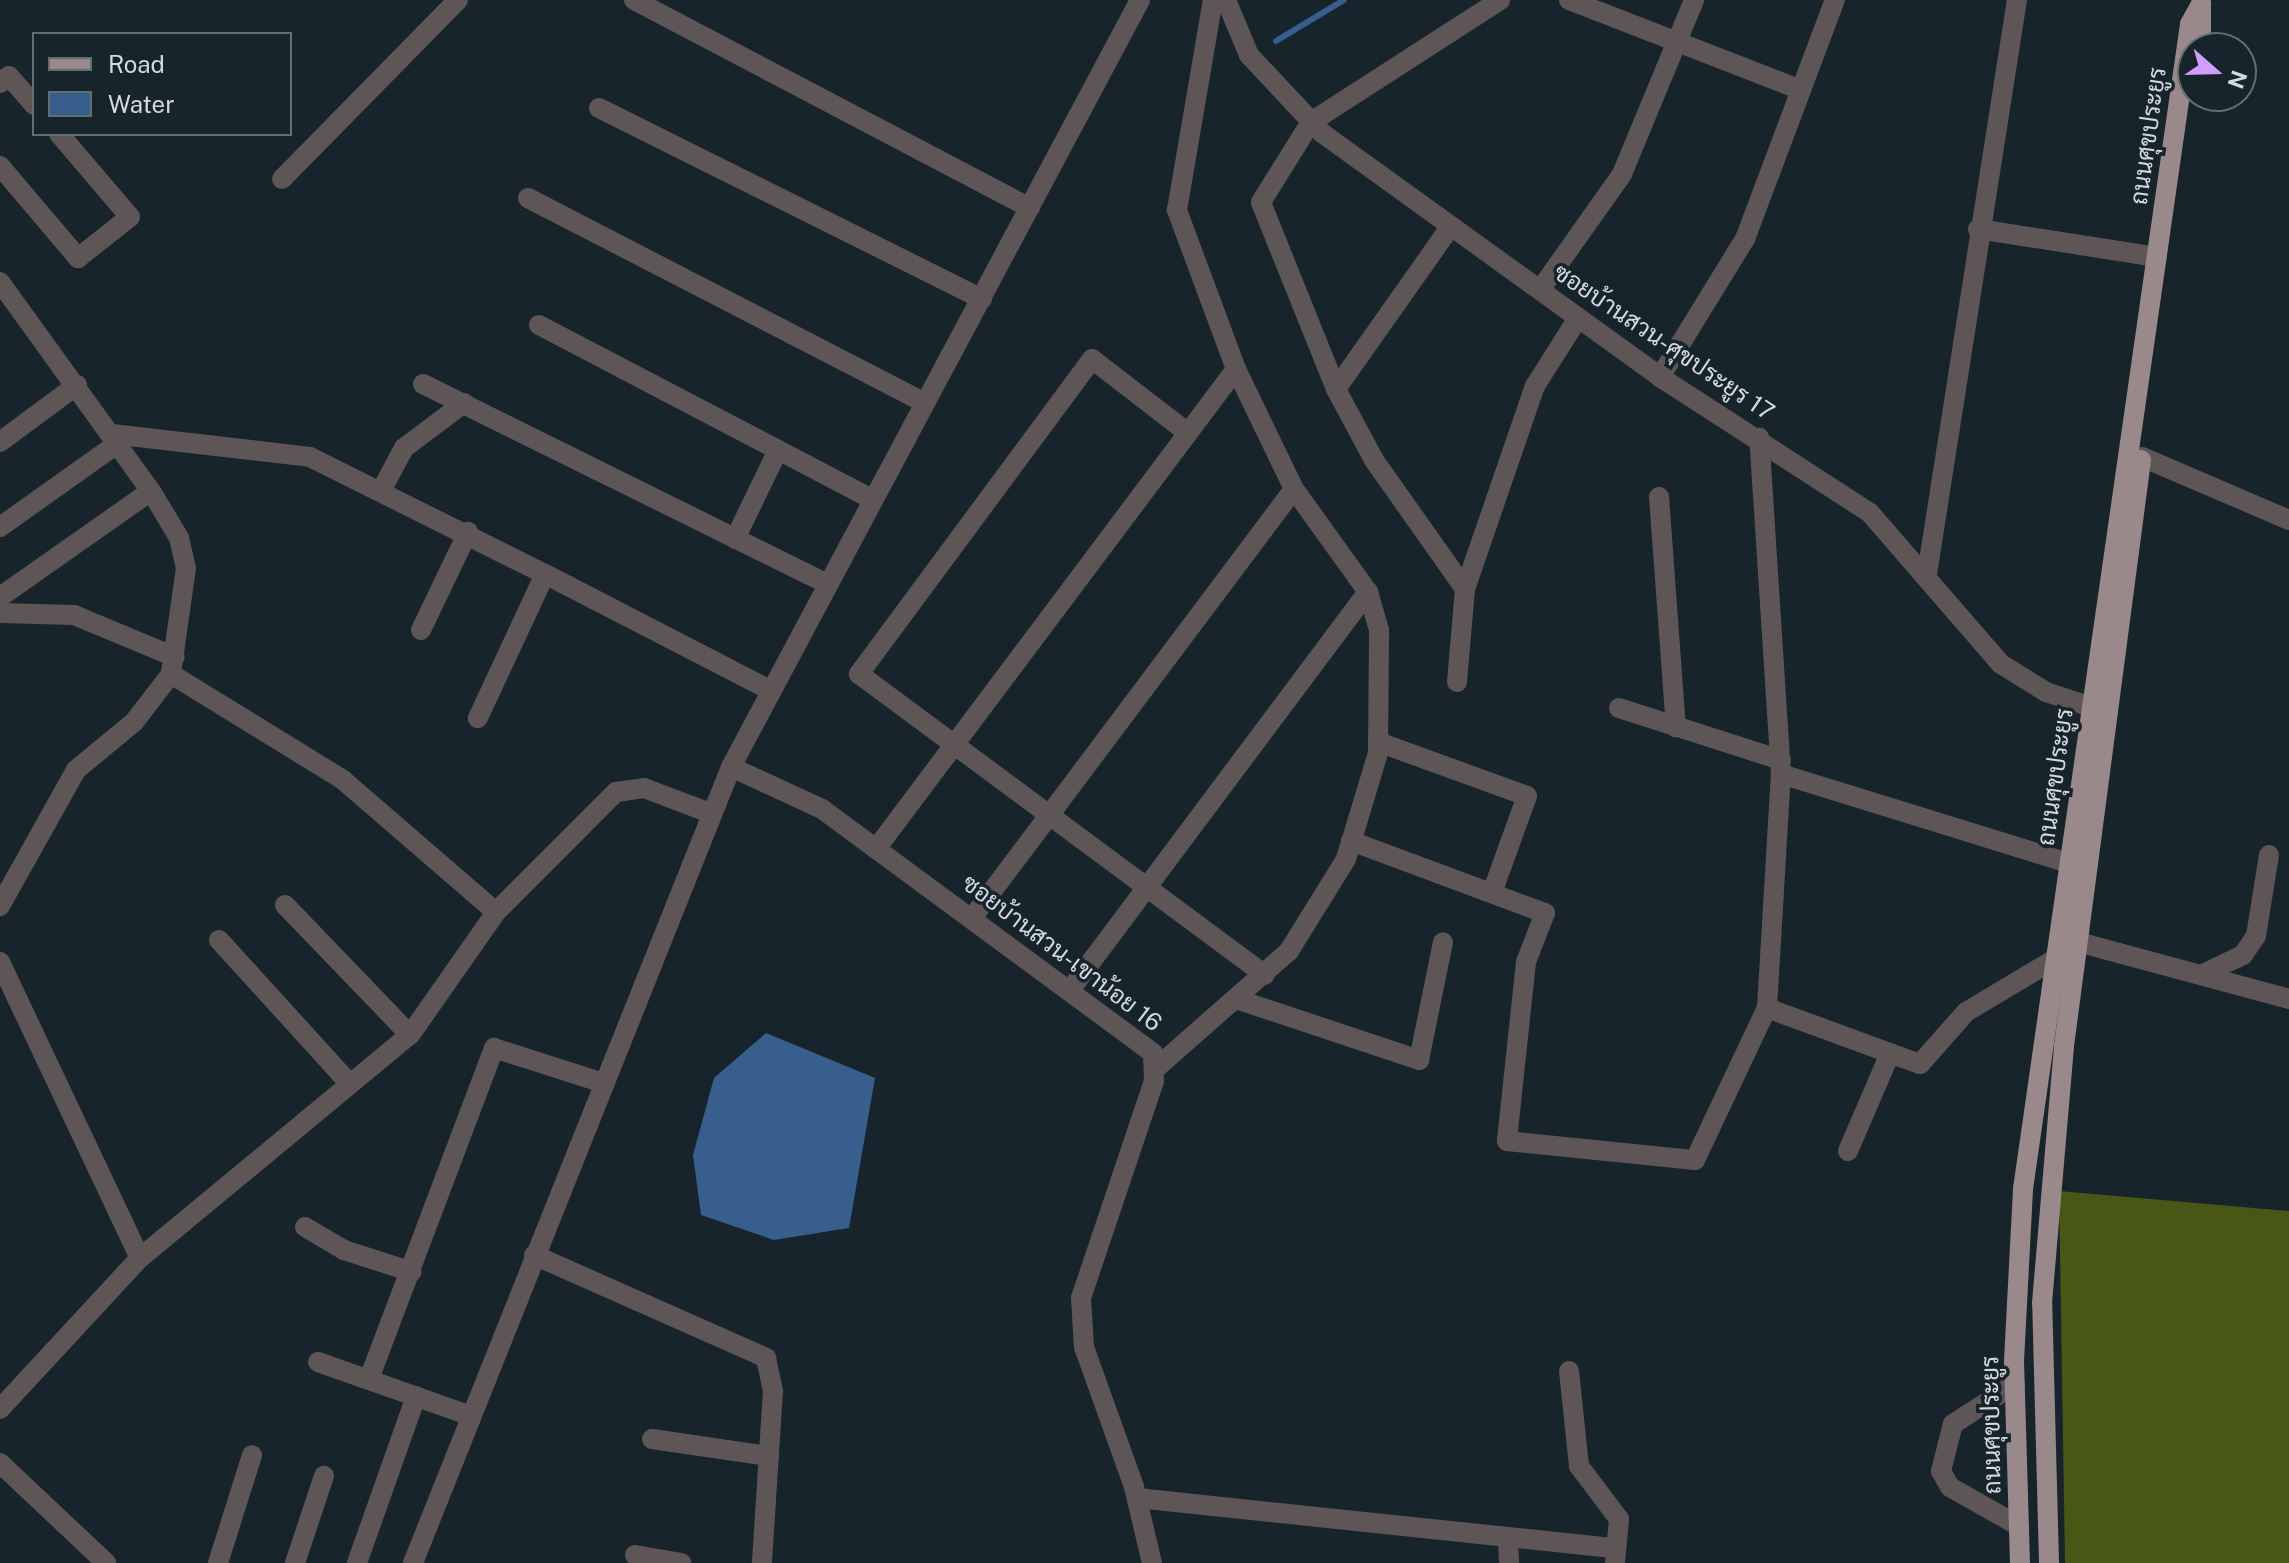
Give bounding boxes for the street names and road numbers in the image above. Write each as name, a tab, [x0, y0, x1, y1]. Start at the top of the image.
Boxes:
street label: ถนนศุขประยูร	[2124, 65, 2172, 207]
street label: ซอยบ้านสวน-ศุขประยูร 17	[1548, 257, 1780, 427]
street label: ถนนศุขประยูร	[2031, 706, 2079, 848]
street label: ซอยบ้านสวน-เขาน้อย 16	[956, 869, 1168, 1037]
street label: ถนนศุขประยูร	[1975, 1355, 2007, 1495]

